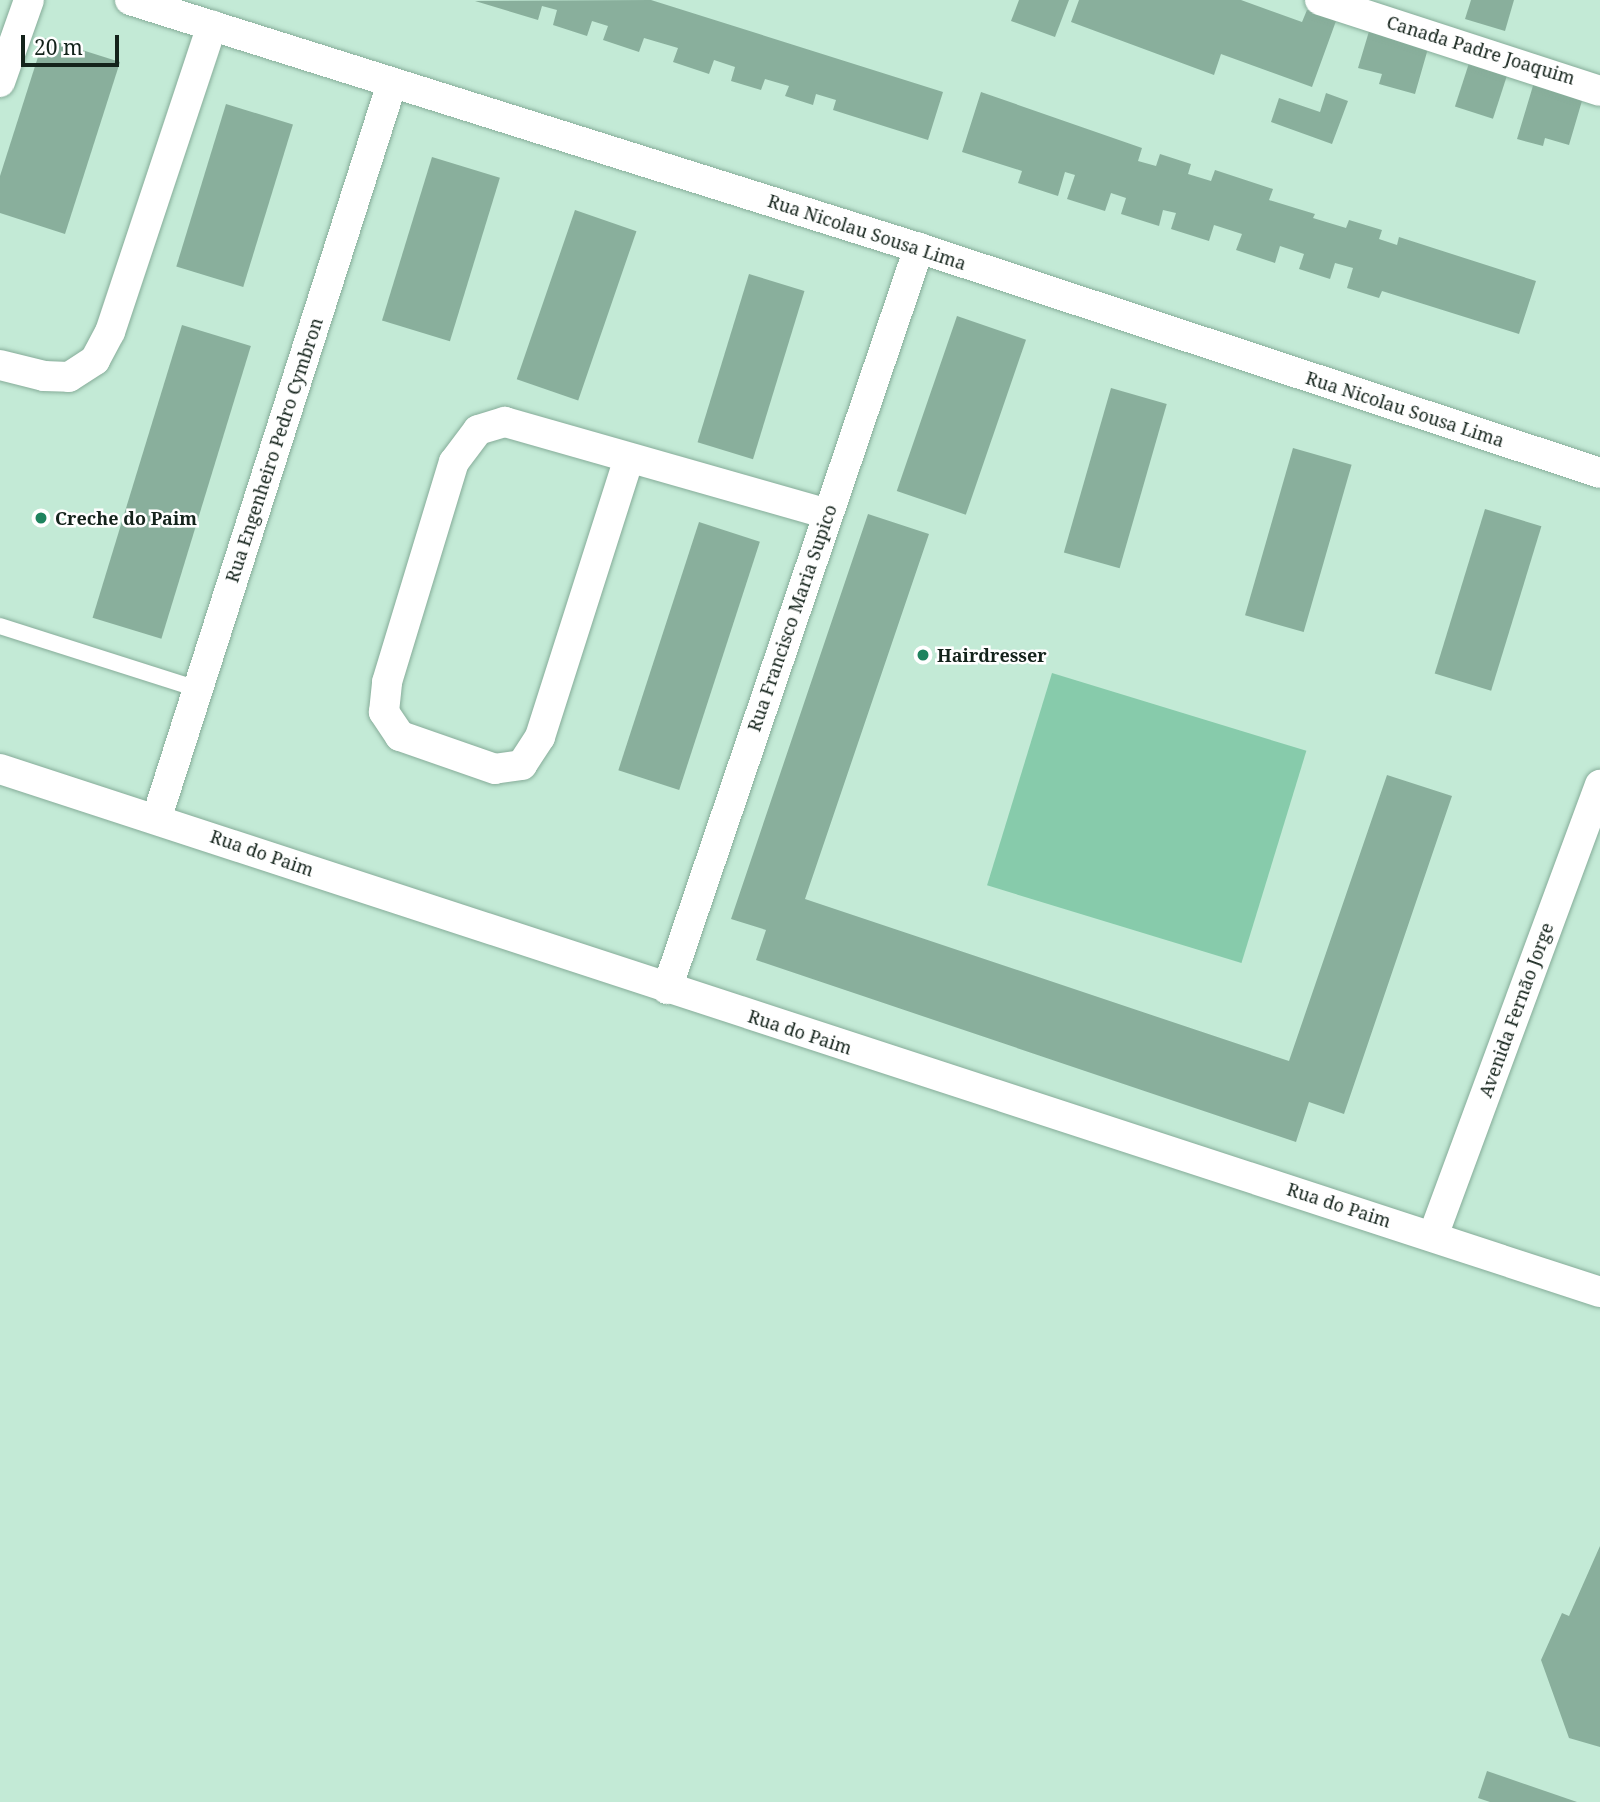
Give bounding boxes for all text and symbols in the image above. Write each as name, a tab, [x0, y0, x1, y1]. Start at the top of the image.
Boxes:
street label: Canada Padre Joaquim	[1384, 11, 1578, 89]
scale bar	[24, 21, 122, 65]
text: 20 m	[34, 33, 83, 61]
street label: Rua Nicolau Sousa Lima	[765, 190, 969, 274]
street label: Rua Engenheiro Pedro Cymbron	[221, 315, 327, 585]
street label: Rua Nicolau Sousa Lima	[1303, 367, 1507, 451]
street label: Rua Francisco Maria Supico	[743, 502, 841, 734]
place label: Creche do Paim	[55, 507, 197, 529]
marker: Creche do Paim	[33, 510, 49, 526]
place label: Hairdresser	[937, 644, 1047, 666]
marker: Hairdresser	[915, 647, 931, 663]
street label: Rua do Paim	[207, 825, 317, 881]
street label: Avenida Fernão Jorge	[1474, 920, 1558, 1100]
street label: Rua do Paim	[745, 1005, 855, 1059]
street label: Rua do Paim	[1284, 1178, 1394, 1232]

